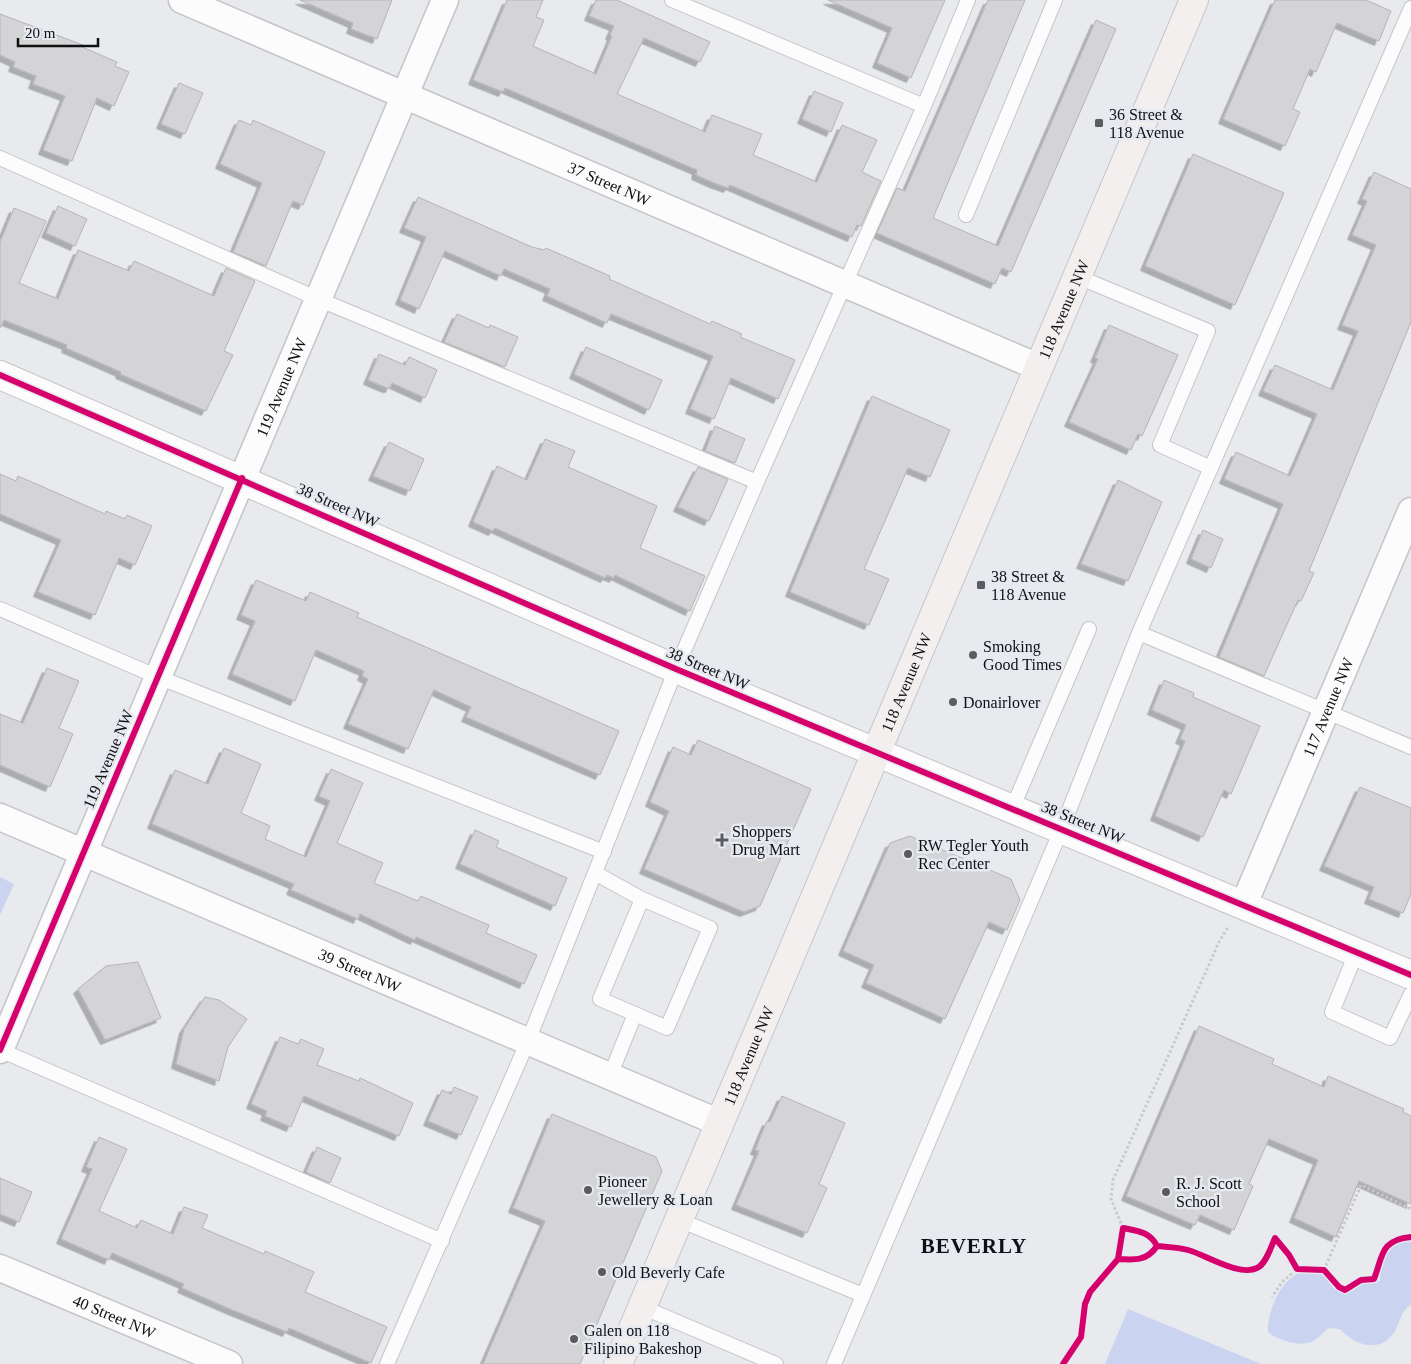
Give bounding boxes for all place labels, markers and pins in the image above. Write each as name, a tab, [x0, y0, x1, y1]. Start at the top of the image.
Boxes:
place label: 36 Street & 118 Avenue	[1109, 106, 1184, 141]
marker: 36 Street & 118 Avenue	[1093, 117, 1105, 129]
place label: 38 Street & 118 Avenue	[991, 568, 1066, 603]
marker: 38 Street & 118 Avenue	[975, 579, 987, 591]
place label: Smoking Good Times	[983, 638, 1062, 673]
marker: Smoking Good Times	[967, 649, 979, 661]
place label: Donairlover	[963, 694, 1041, 711]
marker: Donairlover	[947, 696, 959, 708]
place label: Shoppers Drug Mart	[732, 823, 801, 859]
marker: Shoppers Drug Mart	[716, 834, 728, 846]
place label: RW Tegler Youth Rec Center	[918, 837, 1029, 872]
marker: RW Tegler Youth Rec Center	[902, 848, 914, 860]
place label: Pioneer Jewellery & Loan	[598, 1173, 713, 1209]
place label: R. J. Scott School	[1176, 1175, 1242, 1210]
marker: Pioneer Jewellery & Loan	[582, 1184, 594, 1196]
marker: R. J. Scott School	[1160, 1186, 1172, 1198]
place label: Old Beverly Cafe	[612, 1264, 725, 1282]
marker: Old Beverly Cafe	[596, 1266, 608, 1278]
place label: Galen on 118 Filipino Bakeshop	[584, 1322, 702, 1358]
marker: Galen on 118 Filipino Bakeshop	[568, 1333, 580, 1345]

